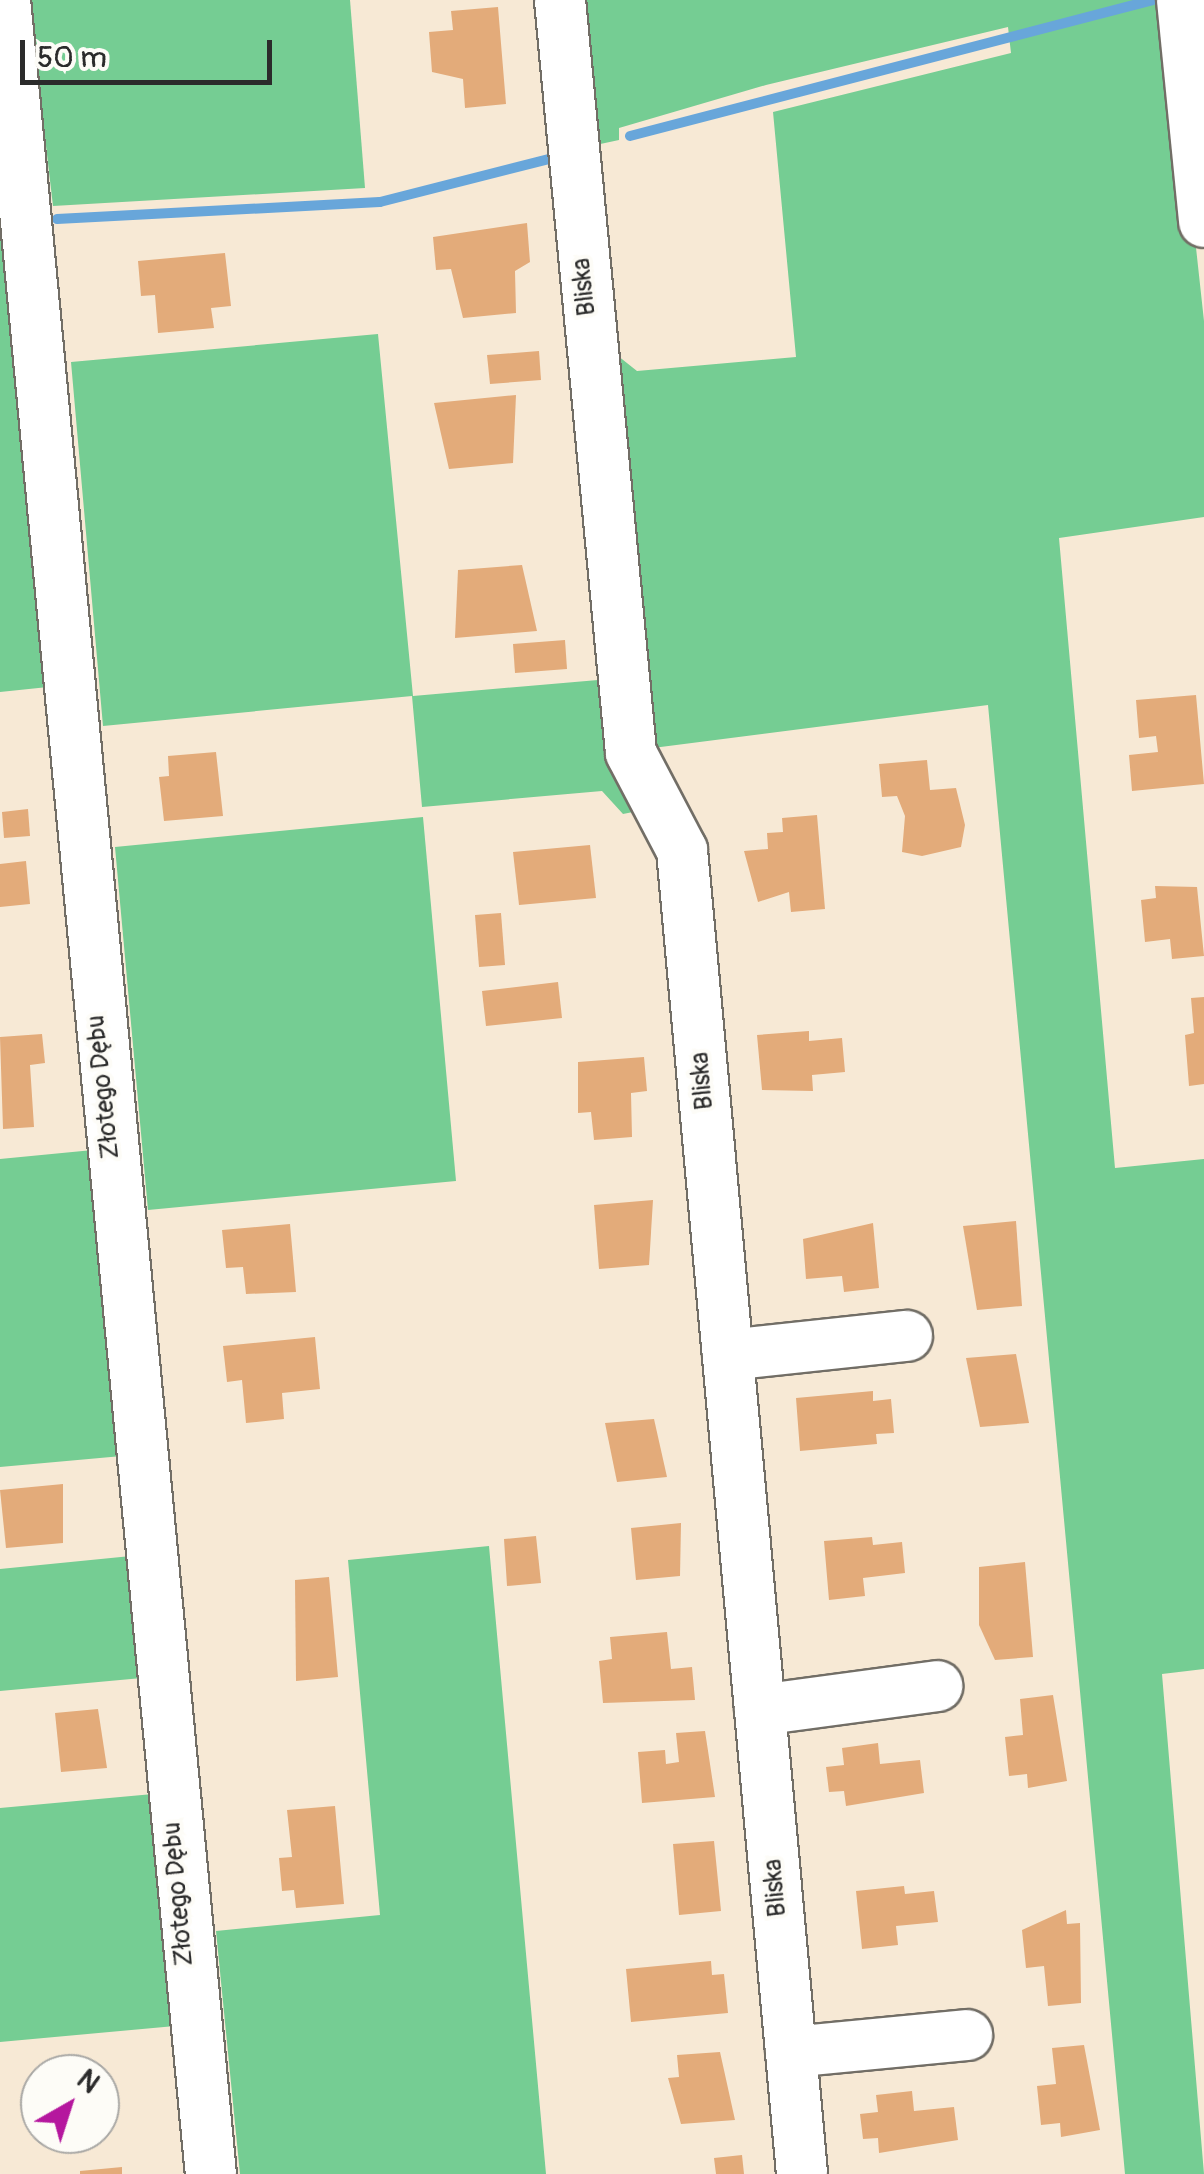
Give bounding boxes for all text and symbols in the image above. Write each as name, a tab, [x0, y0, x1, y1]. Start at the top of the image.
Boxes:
scale bar	[25, 20, 278, 82]
text: 50 m	[37, 39, 107, 76]
street label: Bliska	[567, 257, 603, 317]
street label: Złotego Dębu	[82, 1014, 126, 1160]
street label: Bliska	[686, 1051, 720, 1111]
street label: Złotego Dębu	[158, 1821, 200, 1967]
street label: Bliska	[759, 1858, 793, 1918]
north arrow	[20, 2054, 120, 2154]
text: N	[70, 2062, 106, 2101]

